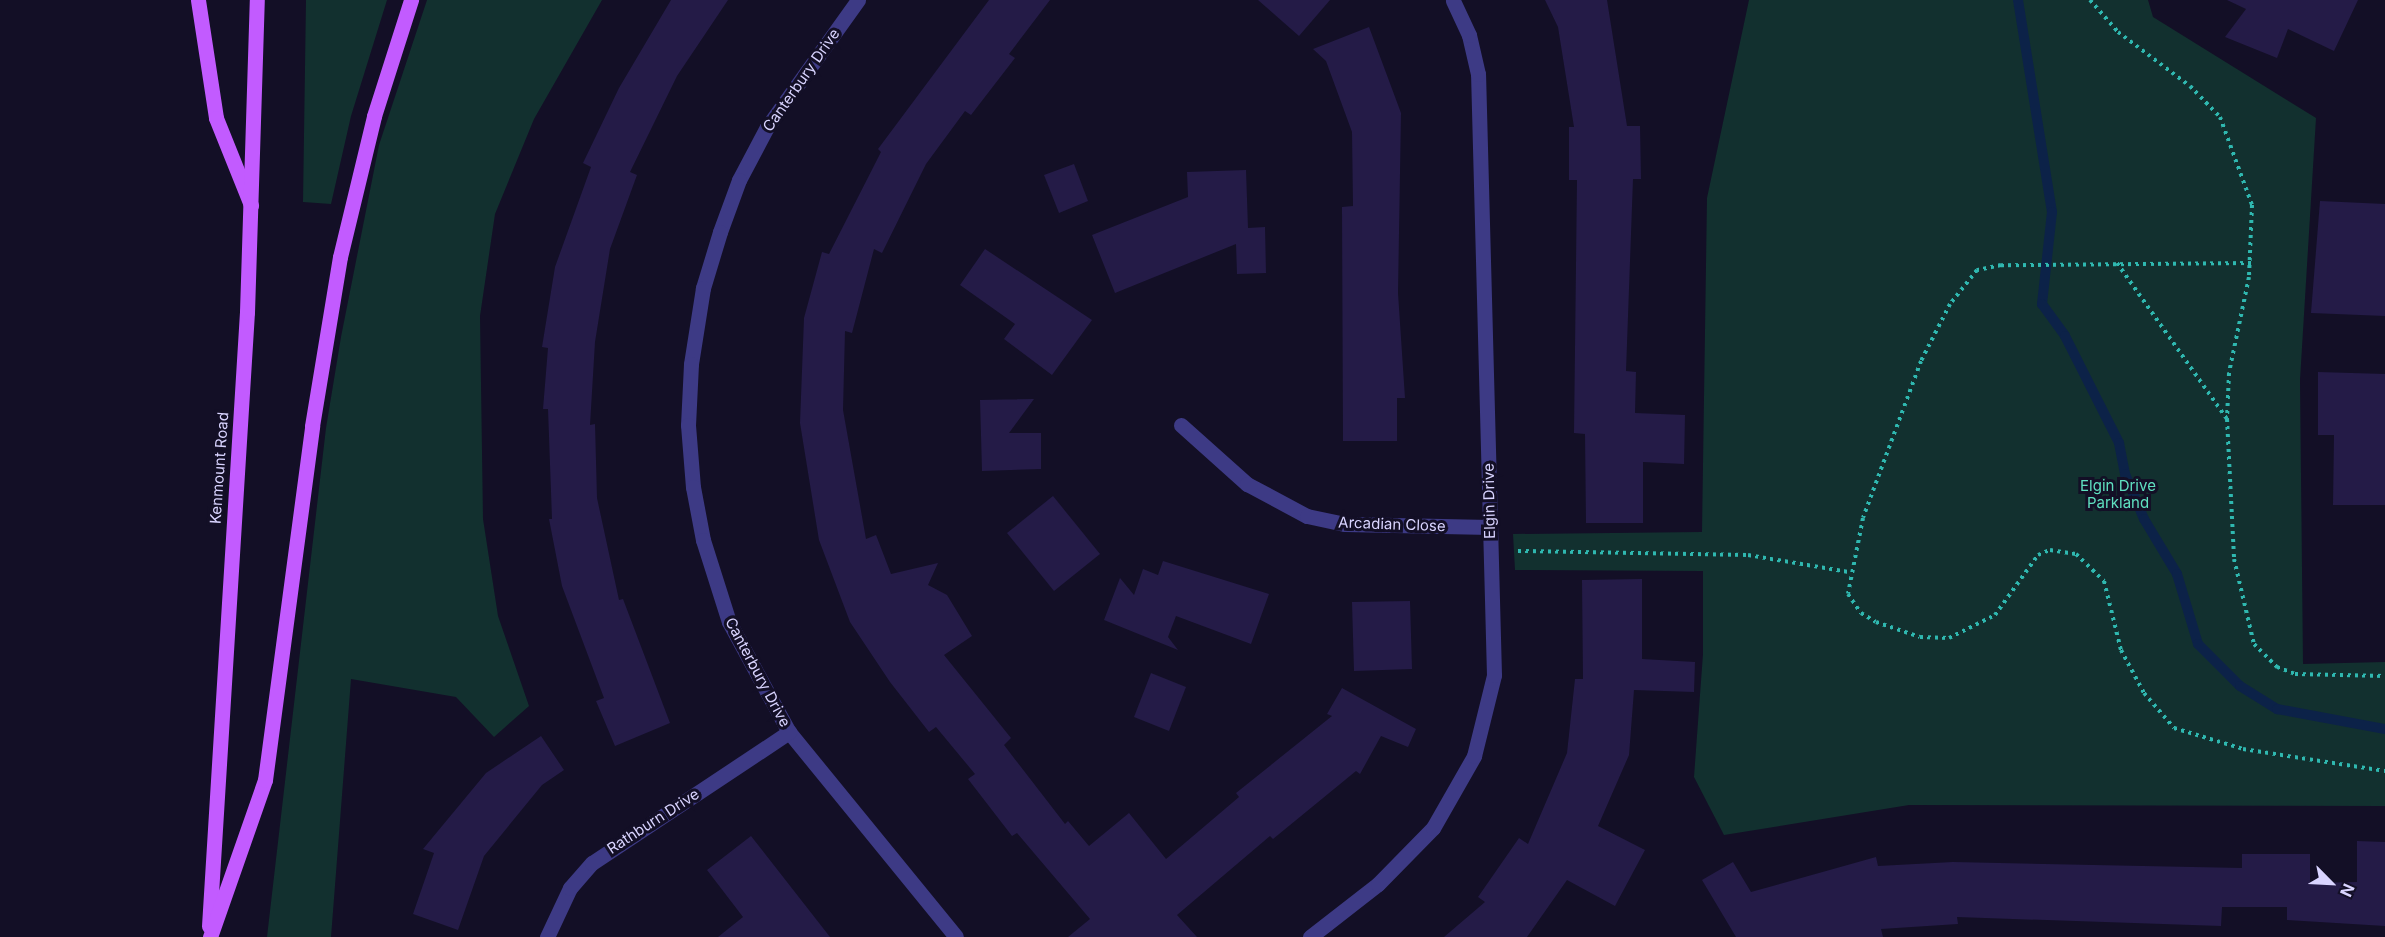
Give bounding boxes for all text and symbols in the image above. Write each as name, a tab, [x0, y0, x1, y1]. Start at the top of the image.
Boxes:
street label: Canterbury Drive	[759, 25, 843, 135]
street label: Kenmount Road	[206, 411, 232, 525]
street label: Elgin Drive	[1479, 463, 1499, 539]
park label: Elgin Drive Parkland	[2080, 476, 2156, 511]
street label: Arcadian Close	[1338, 513, 1446, 535]
street label: Canterbury Drive	[722, 614, 794, 730]
street label: Rathburn Drive	[604, 785, 702, 857]
north arrow	[2301, 853, 2361, 913]
text: N	[2336, 881, 2359, 900]

